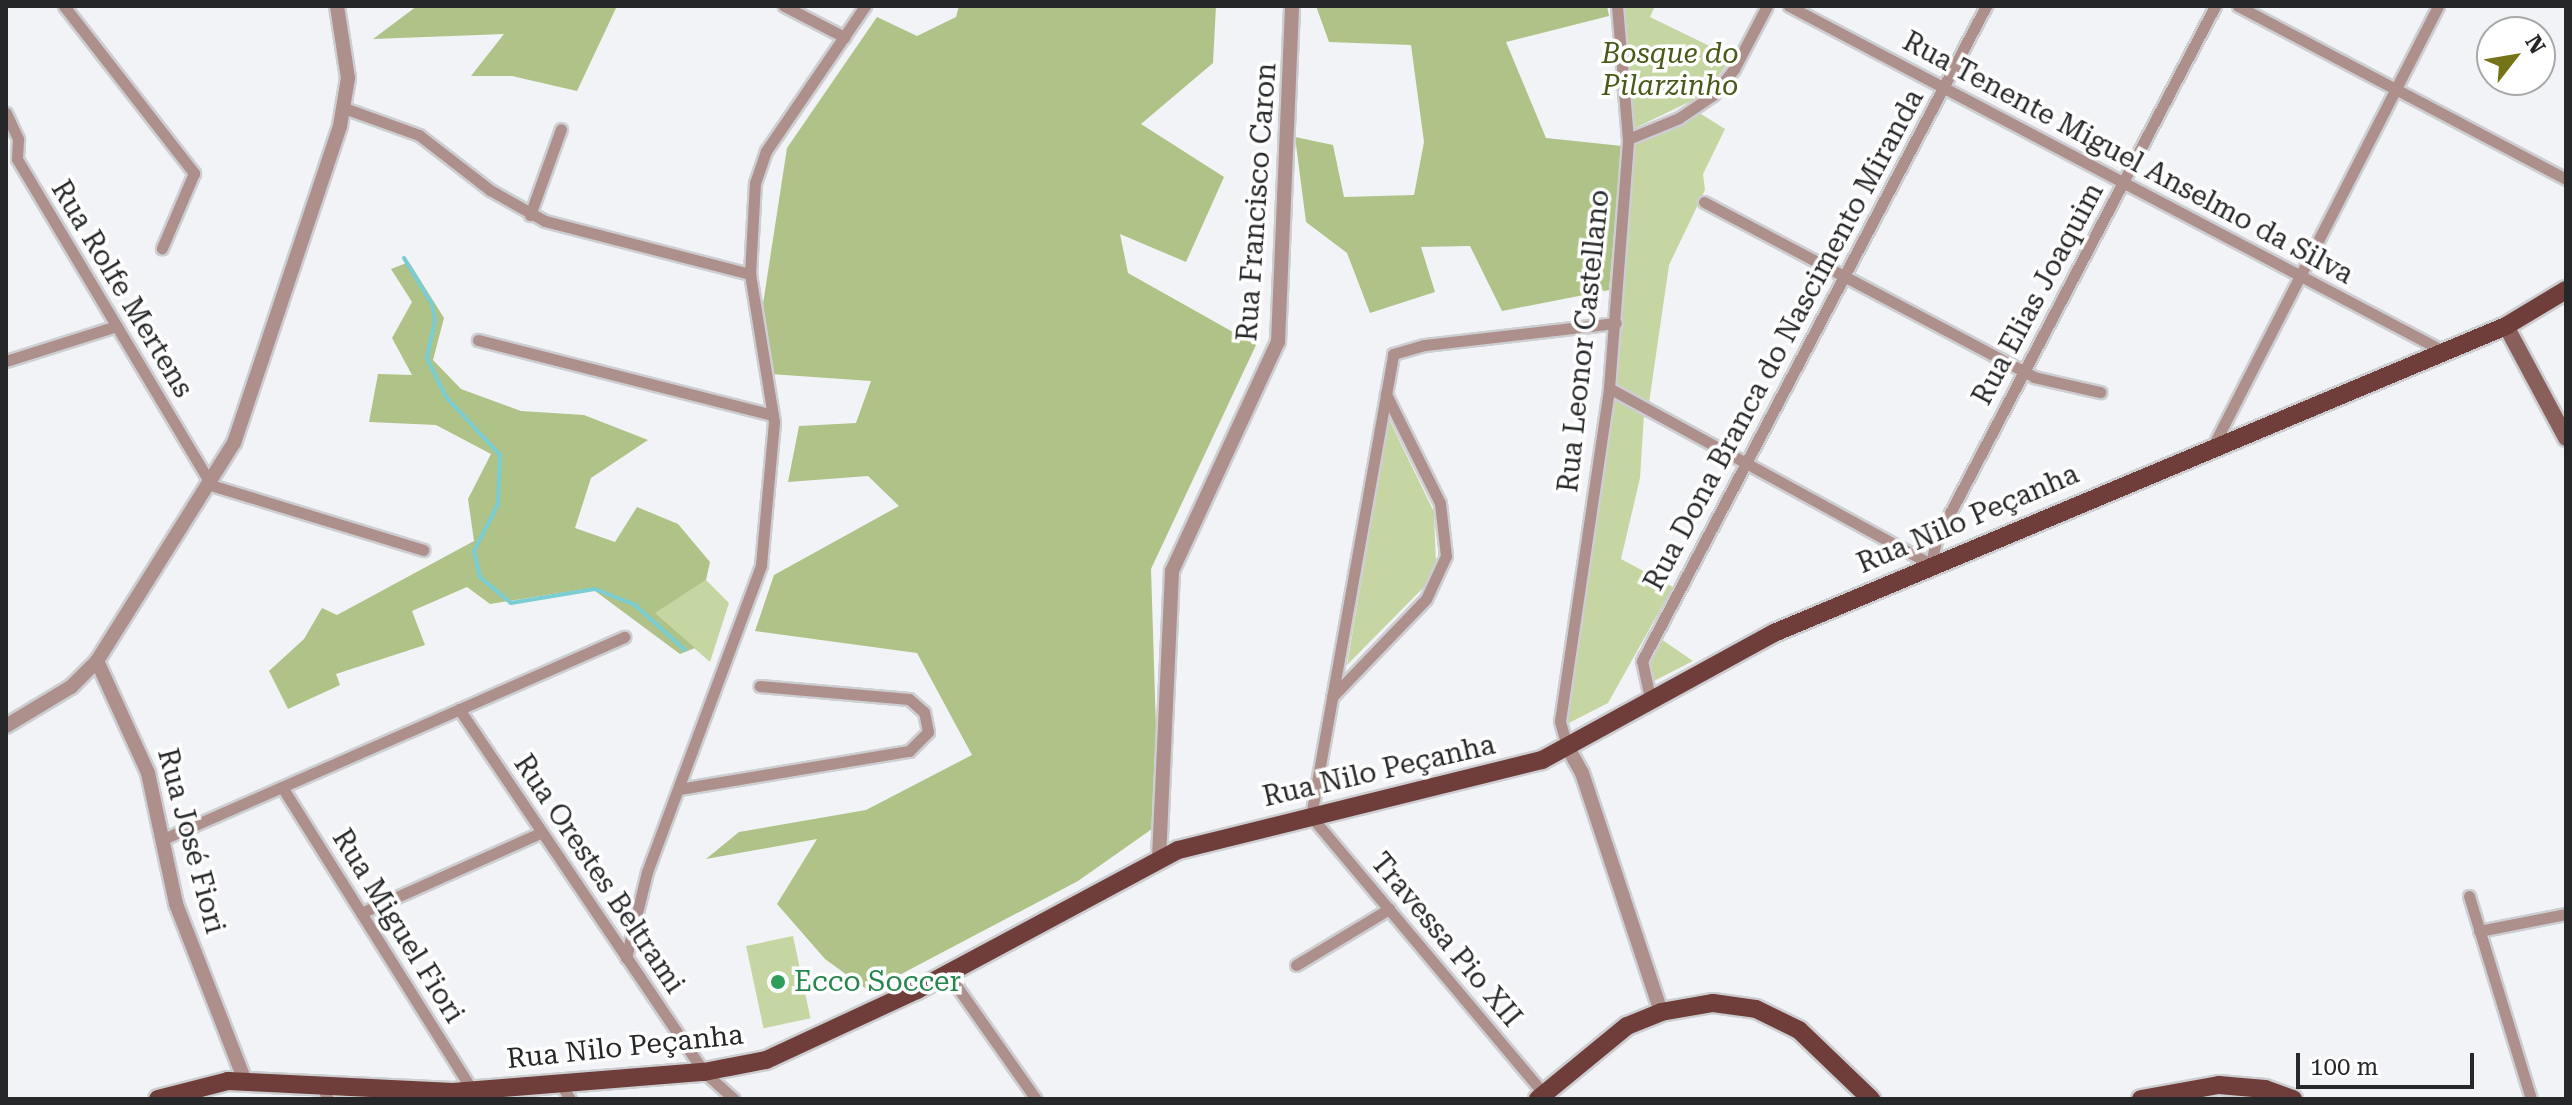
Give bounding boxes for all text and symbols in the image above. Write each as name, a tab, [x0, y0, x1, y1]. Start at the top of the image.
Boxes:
north arrow	[2476, 16, 2556, 96]
street label: Rua Tenente Miguel Anselmo da Silva	[1897, 25, 2359, 291]
text: N	[2520, 31, 2550, 58]
park label: Bosque do Pilarzinho	[1602, 37, 1738, 103]
street label: Rua Francisco Caron	[1231, 62, 1283, 342]
street label: Rua Dona Branca do Nascimento Miranda	[1637, 84, 1931, 596]
street label: Rua Rolfe Mertens	[44, 174, 200, 404]
street label: Rua Elias Joaquim	[1965, 177, 2111, 411]
street label: Rua Leonor Castellano	[1551, 188, 1617, 494]
street label: Rua Nilo Peçanha	[1852, 457, 2084, 581]
street label: Rua Nilo Peçanha	[1260, 728, 1498, 814]
street label: Rua José Fiori	[150, 745, 232, 937]
street label: Rua Orestes Beltrami	[507, 748, 691, 1000]
street label: Rua Miguel Fiori	[325, 823, 471, 1029]
street label: Travessa Pio XII	[1363, 846, 1529, 1034]
place label: Ecco Soccer	[794, 965, 961, 999]
marker: Ecco Soccer	[769, 973, 787, 991]
street label: Rua Nilo Peçanha	[505, 1018, 745, 1076]
scale bar	[2300, 1037, 2478, 1087]
text: 100 m	[2310, 1053, 2378, 1081]

